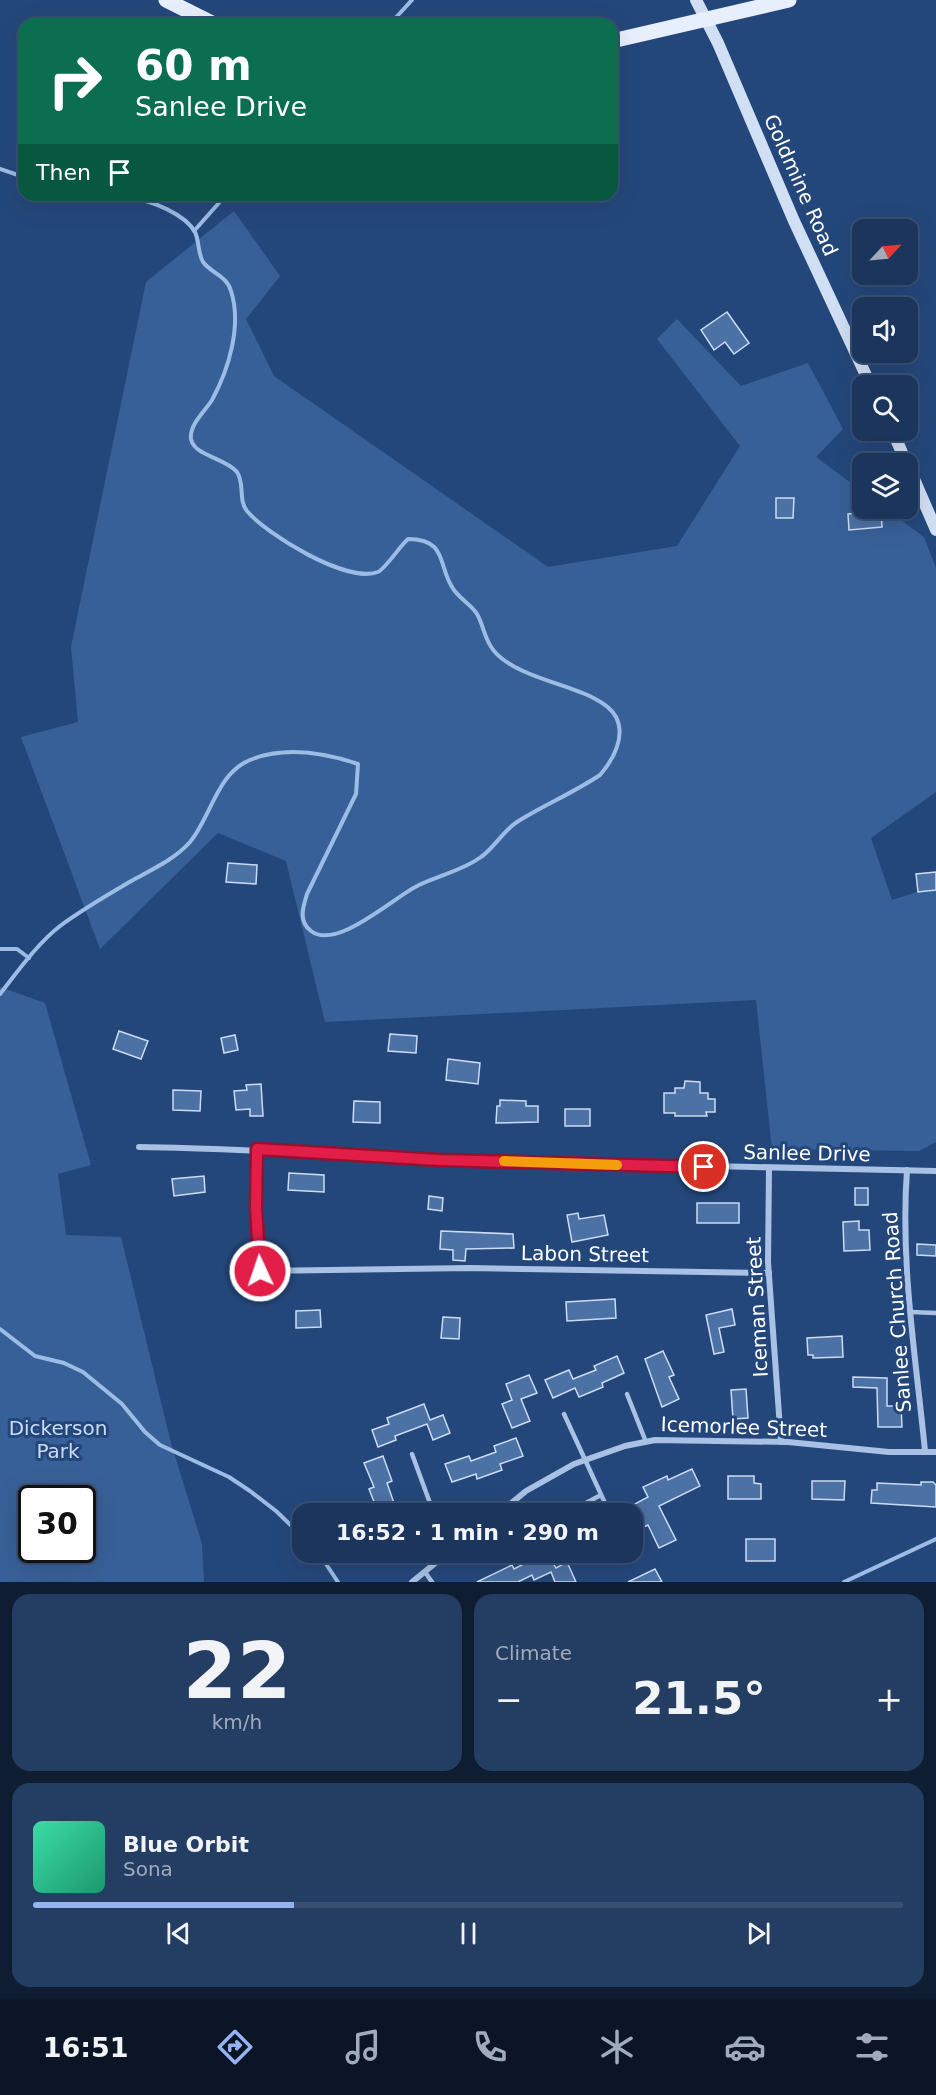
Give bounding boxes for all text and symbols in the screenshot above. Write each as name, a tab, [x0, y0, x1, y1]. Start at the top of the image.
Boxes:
text: 60 m	[135, 41, 252, 90]
icon: right	[36, 42, 114, 120]
text: Sanlee Drive	[135, 91, 307, 122]
street label: Goldmine Road	[759, 110, 843, 260]
icon: arrive	[103, 156, 136, 189]
text: Then	[36, 160, 91, 185]
north arrow	[852, 219, 918, 285]
map controls	[852, 219, 918, 519]
button: sound	[852, 297, 918, 363]
button: search	[852, 375, 918, 441]
button: layers	[852, 453, 918, 519]
street label: Sanlee Drive	[743, 1140, 871, 1166]
pin	[678, 1141, 729, 1192]
icon: arrive	[687, 1150, 720, 1183]
street label: Sanlee Church Road	[878, 1211, 916, 1413]
street label: Iceman Street	[741, 1236, 773, 1378]
position arrow	[228, 1239, 292, 1303]
street label: Labon Street	[521, 1241, 649, 1267]
street label: Icemorlee Street	[660, 1412, 828, 1442]
park label: Dickerson Park	[9, 1416, 107, 1463]
speed limit sign: 30	[18, 1485, 96, 1563]
text: 16:52 · 1 min · 290 m	[336, 1520, 599, 1545]
text: 22	[183, 1626, 291, 1716]
text: Climate	[495, 1641, 572, 1665]
text: 21.5°	[632, 1672, 766, 1725]
text: −	[495, 1680, 523, 1719]
text: +	[875, 1680, 903, 1719]
text: km/h	[212, 1710, 262, 1734]
text: Blue Orbit	[123, 1832, 249, 1857]
text: Sona	[123, 1857, 173, 1881]
icon: previous	[162, 1917, 195, 1950]
icon: pause	[452, 1917, 485, 1950]
icon: next	[742, 1917, 775, 1950]
icon: directions	[214, 2026, 256, 2068]
icon: music	[342, 2026, 384, 2068]
icon: phone	[469, 2026, 511, 2068]
icon: climate	[596, 2026, 638, 2068]
icon: car	[724, 2026, 766, 2068]
icon: filters	[851, 2026, 893, 2068]
text: 16:51	[43, 2032, 129, 2063]

